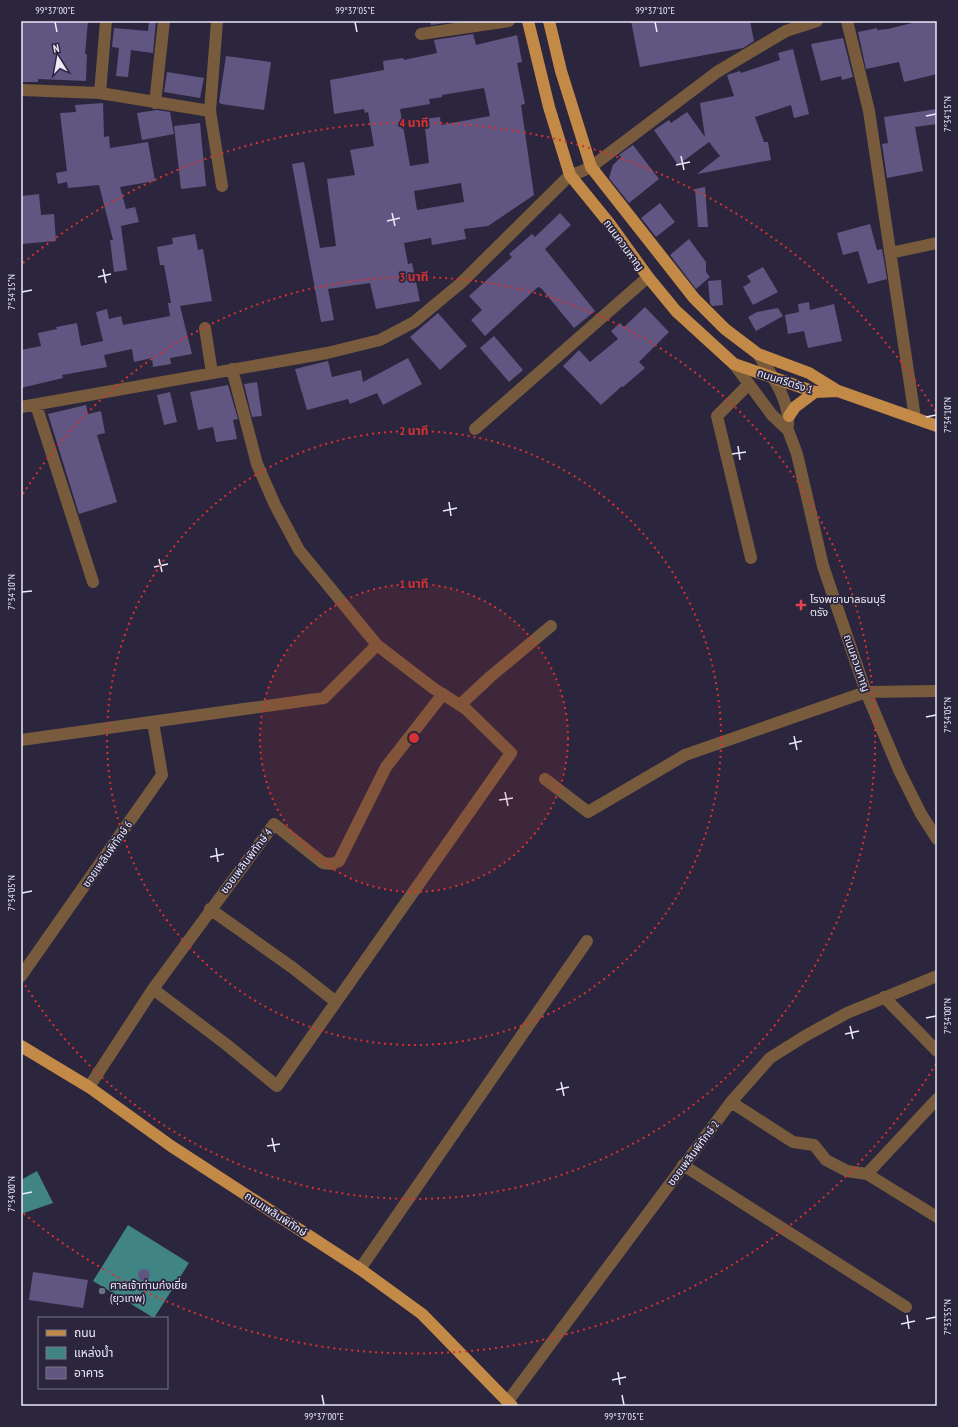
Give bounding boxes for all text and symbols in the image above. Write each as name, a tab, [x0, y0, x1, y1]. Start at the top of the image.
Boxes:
text: 99°37'00"E	[35, 4, 75, 17]
text: 99°37'05"E	[335, 4, 375, 17]
text: 99°37'10"E	[635, 4, 675, 17]
north arrow	[38, 38, 78, 78]
text: N	[52, 41, 60, 56]
text: 7°34'15"N	[941, 96, 954, 132]
text: 4 นาที	[400, 115, 428, 130]
street label: ถนนควนหาญ	[601, 217, 647, 273]
text: 3 นาที	[400, 269, 428, 284]
text: 7°34'15"N	[5, 274, 18, 310]
street label: ถนนศรีตรัง 1	[755, 365, 815, 397]
text: 7°34'10"N	[941, 397, 954, 433]
text: 2 นาที	[400, 423, 428, 438]
text: 7°34'10"N	[5, 574, 18, 610]
text: 1 นาที	[400, 576, 428, 591]
place label: โรงพยาบาลธนบุรี ตรัง	[810, 592, 886, 619]
marker: โรงพยาบาลธนบุรี ตรัง	[795, 599, 807, 611]
street label: ถนนควนหาญ	[841, 632, 873, 694]
text: 7°34'05"N	[941, 697, 954, 733]
centre of rings	[407, 731, 421, 745]
street label: ซอยเพลินพิทักษ์ 6	[79, 818, 135, 890]
street label: ซอยเพลินพิทักษ์ 4	[217, 826, 275, 896]
text: 7°34'05"N	[5, 875, 18, 911]
text: 7°34'00"N	[941, 998, 954, 1034]
street label: ซอยเพลินพิทักษ์ 2	[664, 1118, 722, 1188]
text: 7°34'00"N	[5, 1176, 18, 1212]
street label: ถนนเพลินพิทักษ์	[242, 1189, 310, 1239]
place label: ศาลเจ้าท่ามก๋งเยี่ย (ยุวเทพ)	[110, 1277, 187, 1305]
marker: ศาลเจ้าท่ามก๋งเยี่ย (ยุวเทพ)	[97, 1286, 107, 1296]
text: 7°33'55"N	[941, 1299, 954, 1335]
legend	[38, 1317, 168, 1389]
text: ถนน	[74, 1325, 96, 1340]
text: แหล่งน้ำ	[74, 1344, 113, 1360]
text: อาคาร	[74, 1365, 104, 1380]
text: 99°37'00"E	[304, 1410, 344, 1423]
text: 99°37'05"E	[604, 1410, 644, 1423]

